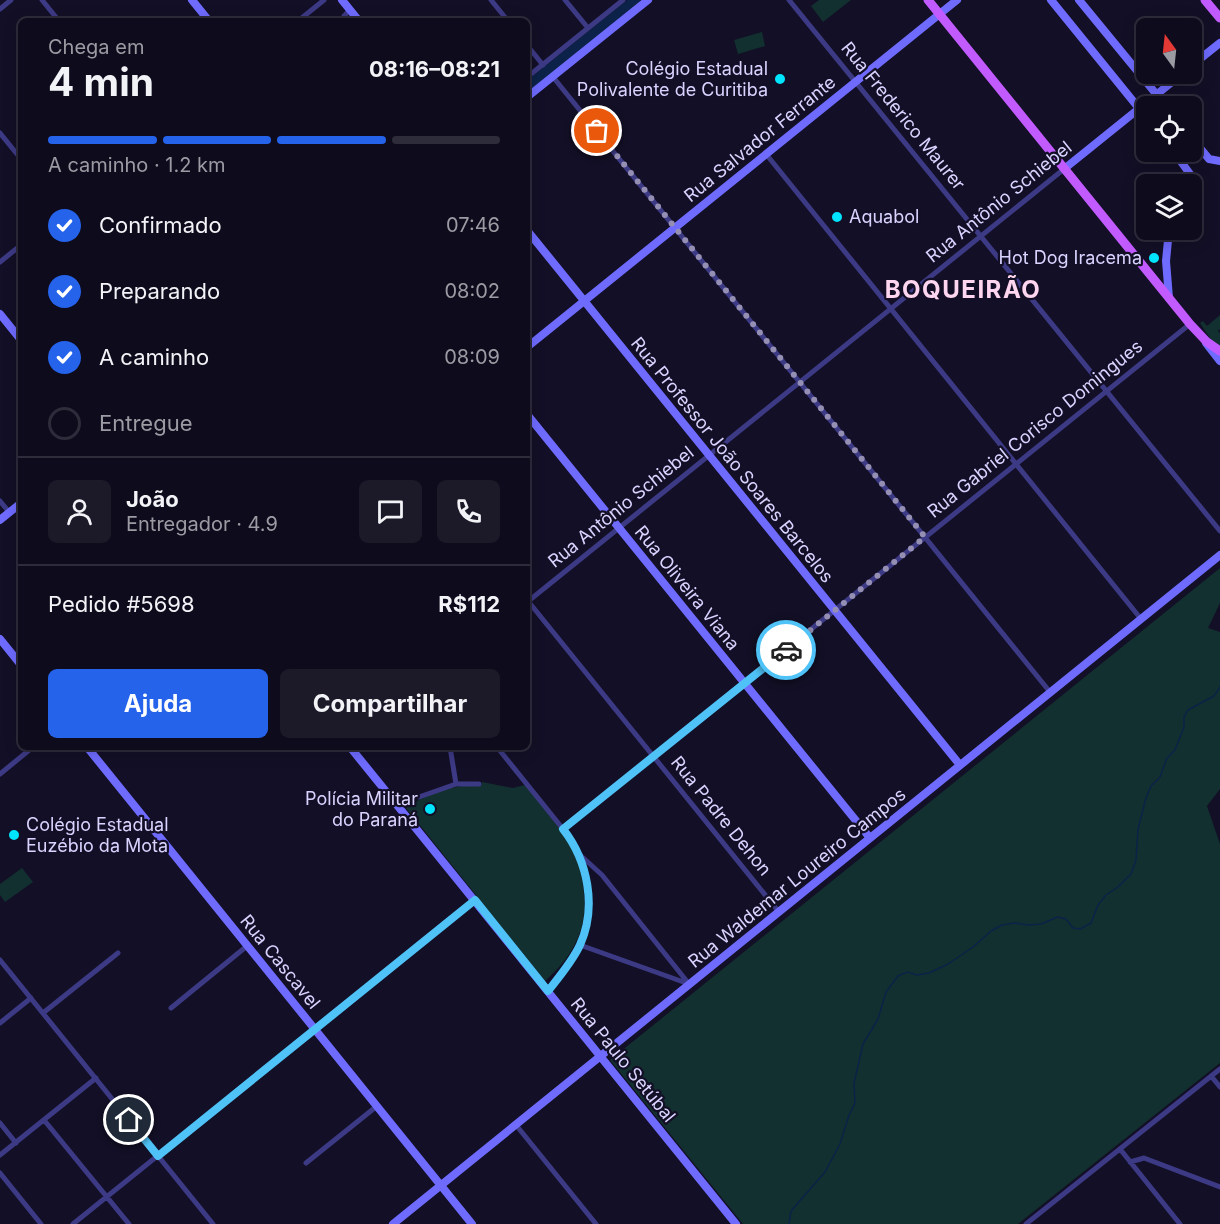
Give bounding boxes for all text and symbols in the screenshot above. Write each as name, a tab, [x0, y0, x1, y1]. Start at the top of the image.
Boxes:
north arrow	[1136, 18, 1202, 84]
map controls	[1136, 18, 1202, 240]
text: Chega em	[48, 35, 144, 59]
street label: Rua Frederico Maurer	[837, 37, 970, 194]
text: 08:16–08:21	[369, 56, 500, 82]
text: 4 min	[48, 58, 154, 105]
place label: Colégio Estadual Polivalente de Curitiba	[577, 58, 768, 100]
street label: Rua Salvador Ferrante	[680, 71, 840, 206]
marker: Colégio Estadual Polivalente de Curitiba	[773, 72, 787, 86]
button: locate	[1136, 96, 1202, 162]
pin	[571, 105, 622, 156]
icon: bag	[580, 114, 613, 147]
street label: Rua Antônio Schiebel	[922, 136, 1076, 267]
text: A caminho · 1.2 km	[48, 153, 226, 177]
button: layers	[1136, 174, 1202, 240]
place label: Aquabol	[849, 206, 919, 227]
icon: check	[48, 209, 81, 242]
marker: Aquabol	[830, 210, 844, 224]
text: Confirmado	[99, 212, 222, 238]
text: 07:46	[446, 213, 500, 237]
place label: Hot Dog Iracema	[999, 247, 1142, 268]
marker: Hot Dog Iracema	[1147, 251, 1161, 265]
district label: BOQUEIRÃO	[885, 274, 1041, 304]
icon: check	[48, 275, 81, 308]
text: Preparando	[99, 278, 220, 304]
text: 08:02	[444, 279, 500, 303]
street label: Rua Professor João Soares Barcelos	[627, 333, 838, 587]
street label: Rua Gabriel Corisco Domingues	[923, 335, 1146, 522]
icon: check	[48, 341, 81, 374]
text: A caminho	[99, 344, 209, 370]
text: 08:09	[444, 345, 500, 369]
text: Entregue	[99, 410, 193, 436]
street label: Rua Antônio Schiebel	[544, 441, 698, 572]
button: person	[48, 480, 111, 543]
button: chat	[359, 480, 422, 543]
button: phone	[437, 480, 500, 543]
text: João	[126, 486, 179, 512]
text: Entregador · 4.9	[126, 512, 278, 536]
street label: Rua Oliveira Viana	[631, 521, 744, 654]
text: Pedido #5698	[48, 591, 195, 617]
text: R$112	[438, 591, 500, 617]
courier	[756, 620, 816, 680]
icon: car	[770, 634, 803, 667]
button: Ajuda	[48, 669, 268, 738]
button: Compartilhar	[280, 669, 500, 738]
street label: Rua Padre Dehon	[667, 752, 776, 880]
street label: Rua Waldemar Loureiro Campos	[684, 783, 910, 972]
place label: Polícia Militar do Paraná	[305, 788, 418, 830]
marker: Polícia Militar do Paraná	[423, 802, 437, 816]
place label: Colégio Estadual Euzébio da Mota	[26, 814, 169, 856]
marker: Colégio Estadual Euzébio da Mota	[7, 828, 21, 842]
street label: Rua Cascavel	[236, 910, 325, 1013]
street label: Rua Paulo Setúbal	[567, 993, 680, 1126]
pin	[103, 1094, 154, 1145]
icon: home	[112, 1103, 145, 1136]

